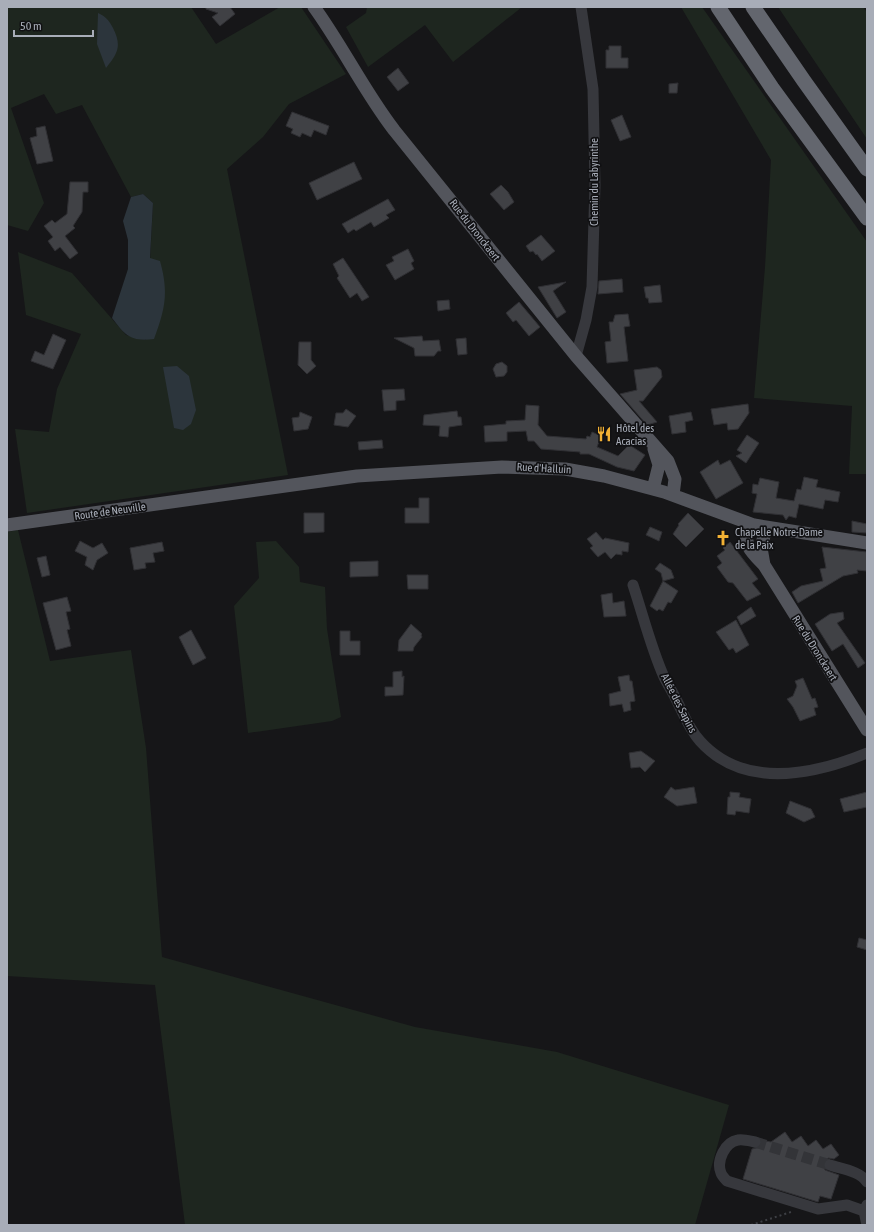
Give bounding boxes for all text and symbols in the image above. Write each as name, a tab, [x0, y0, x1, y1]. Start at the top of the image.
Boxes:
scale bar	[14, 12, 93, 38]
text: 50 m	[20, 19, 42, 33]
street label: Chemin du Labyrinthe	[588, 138, 600, 226]
street label: Rue du Dronckaert	[447, 197, 503, 263]
place label: Hôtel des Acacias	[616, 422, 654, 447]
restaurant icon: Hôtel des Acacias	[595, 425, 613, 443]
street label: Rue d'Halluin	[516, 461, 572, 475]
street label: Route de Neuville	[74, 500, 146, 522]
place label: Chapelle Notre-Dame de la Paix	[735, 526, 823, 551]
church icon: Chapelle Notre-Dame de la Paix	[714, 529, 732, 547]
street label: Rue du Dronckaert	[790, 613, 840, 683]
street label: Allée des Sapins	[659, 671, 699, 735]

